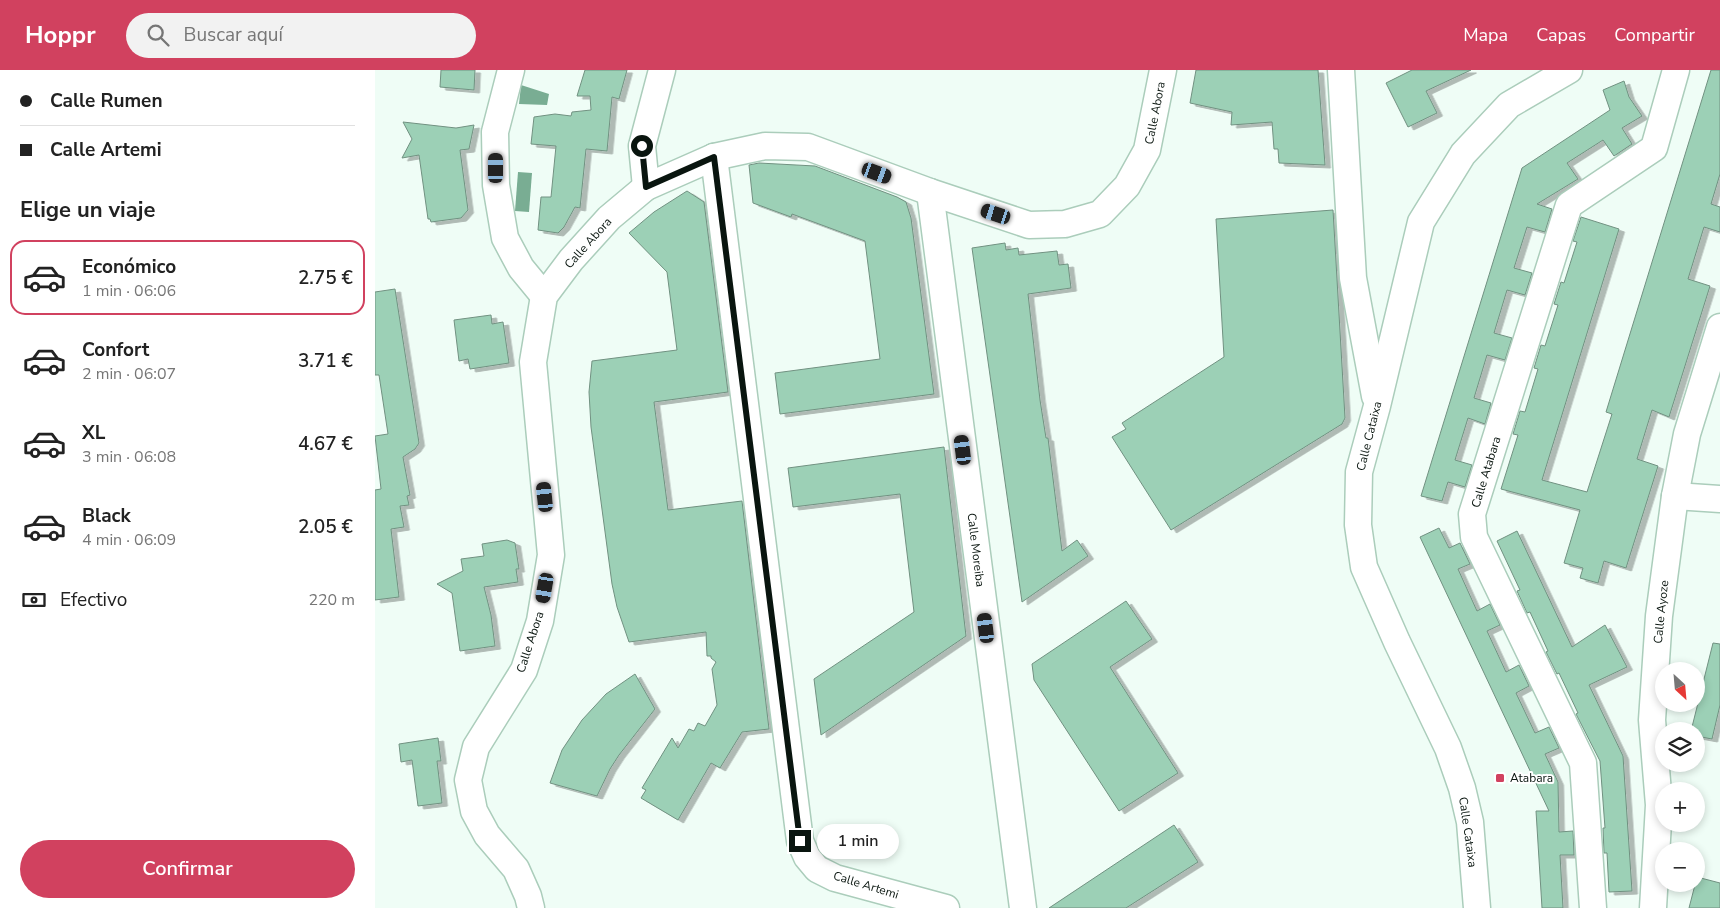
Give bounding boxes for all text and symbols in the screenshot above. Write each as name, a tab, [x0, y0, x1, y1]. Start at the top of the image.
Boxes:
search box	[126, 13, 476, 58]
text: Hoppr	[25, 19, 96, 51]
icon: search	[144, 21, 172, 49]
text: Buscar aquí	[184, 22, 283, 48]
text: Mapa	[1463, 23, 1508, 47]
text: Capas	[1536, 23, 1586, 47]
text: Compartir	[1614, 23, 1695, 47]
street label: Calle Abora	[1141, 80, 1169, 146]
text: Calle Rumen	[50, 88, 163, 114]
route start	[631, 135, 653, 157]
text: Calle Artemi	[50, 137, 162, 163]
car	[488, 153, 503, 183]
car	[860, 161, 893, 185]
text: Elige un viaje	[20, 195, 155, 225]
car	[979, 202, 1012, 226]
street label: Calle Abora	[561, 214, 615, 272]
text: Económico	[82, 254, 176, 280]
icon: car	[22, 255, 67, 300]
text: 2.75 €	[298, 265, 353, 291]
text: 1 min · 06:06	[82, 280, 176, 302]
text: Confort	[82, 337, 149, 363]
icon: car	[22, 338, 67, 383]
text: 3.71 €	[298, 348, 353, 374]
text: 2 min · 06:07	[82, 363, 176, 385]
street label: Calle Cataixa	[1353, 400, 1385, 472]
text: XL	[82, 420, 105, 446]
icon: car	[22, 421, 67, 466]
text: 4.67 €	[298, 431, 353, 457]
car	[953, 434, 972, 466]
street label: Calle Atabara	[1468, 434, 1504, 510]
text: 3 min · 06:08	[82, 446, 176, 468]
car	[535, 481, 554, 513]
text: Black	[82, 503, 131, 529]
icon: car	[22, 504, 67, 549]
street label: Calle Moreiba	[964, 512, 988, 588]
text: 2.05 €	[298, 514, 353, 540]
text: 4 min · 06:09	[82, 529, 176, 551]
car	[535, 572, 554, 604]
street label: Calle Ayoze	[1650, 579, 1672, 645]
icon: cash	[20, 586, 48, 614]
text: Efectivo	[60, 587, 127, 613]
text: 220 m	[308, 589, 355, 611]
street label: Calle Abora	[513, 609, 547, 675]
car	[976, 612, 995, 644]
north arrow	[1655, 662, 1705, 712]
map controls	[1655, 662, 1705, 892]
button: layers	[1655, 722, 1705, 772]
place label: Atabara	[1510, 770, 1553, 786]
marker: Atabara	[1494, 772, 1506, 784]
button: +	[1655, 782, 1705, 832]
street label: Calle Cataixa	[1455, 796, 1481, 868]
callout: 1 min	[817, 824, 900, 858]
route end	[789, 830, 811, 852]
text: 1 min	[838, 830, 878, 852]
button: Confirmar	[20, 840, 355, 898]
button: −	[1655, 842, 1705, 892]
street label: Calle Artemi	[831, 867, 901, 903]

